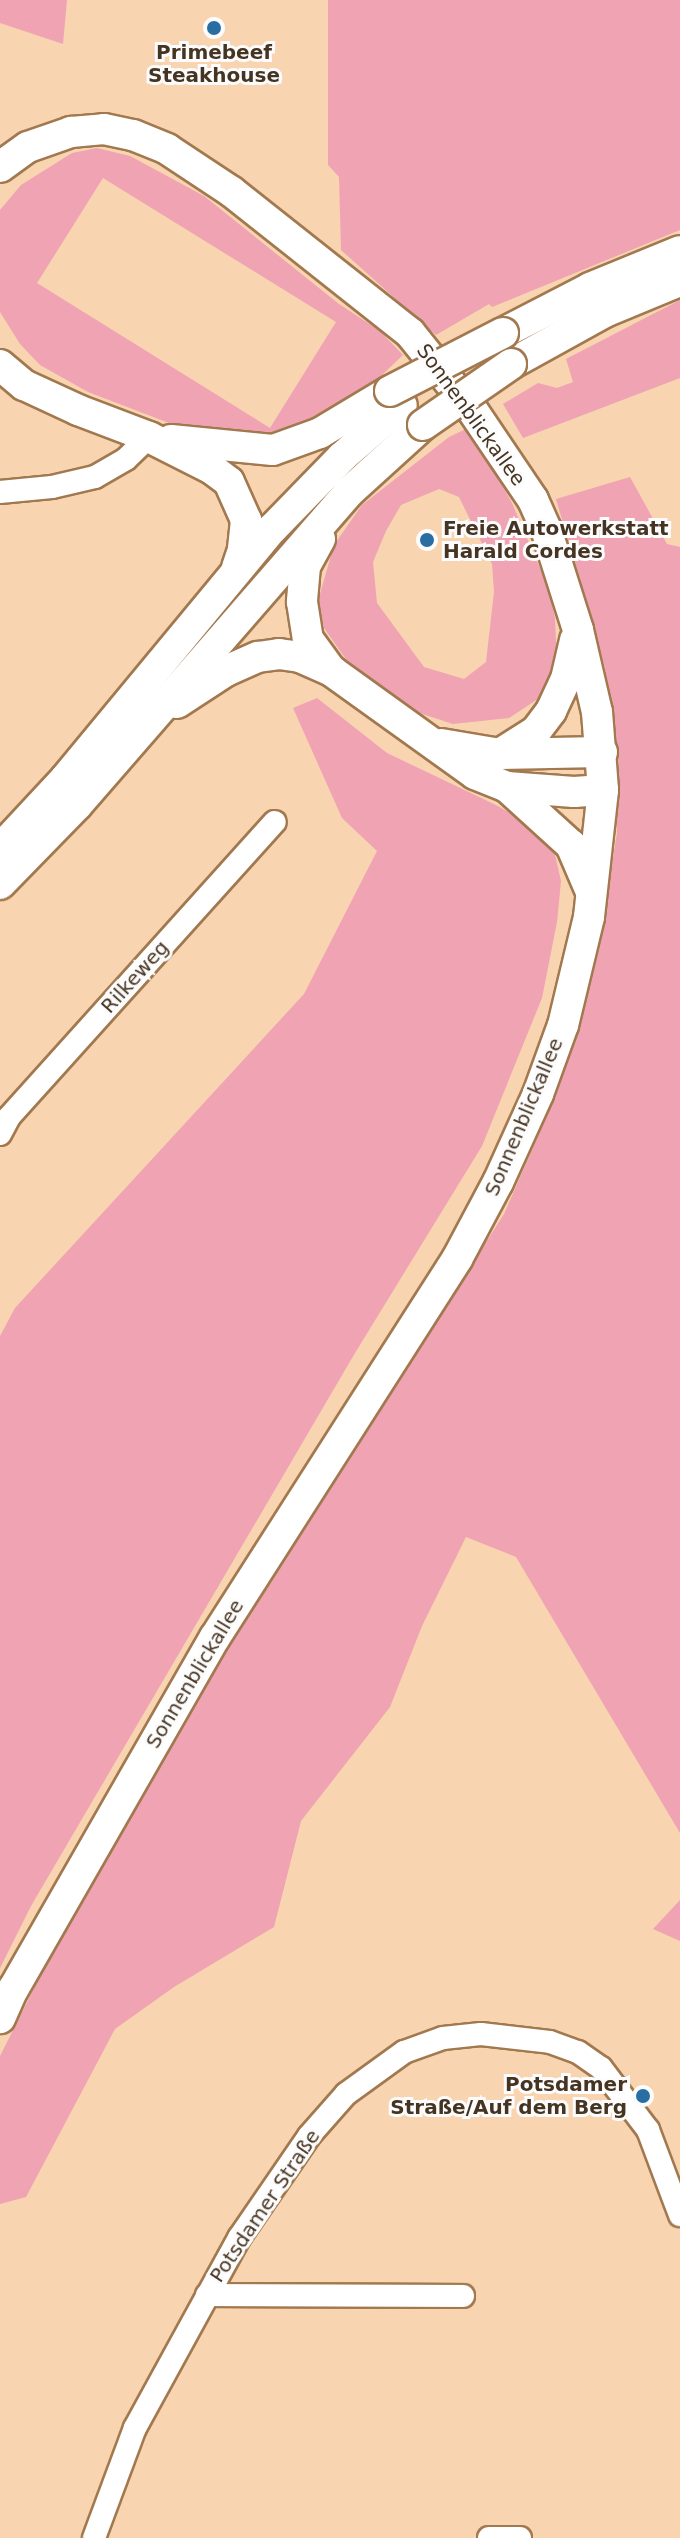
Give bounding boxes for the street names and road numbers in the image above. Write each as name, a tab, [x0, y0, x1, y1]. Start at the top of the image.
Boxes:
street label: Sonnenblickallee	[412, 339, 530, 491]
street label: Rilkeweg	[96, 936, 174, 1018]
street label: Sonnenblickallee	[480, 1034, 568, 1200]
street label: Sonnenblickallee	[141, 1595, 249, 1753]
street label: Potsdamer Straße	[205, 2125, 325, 2287]

